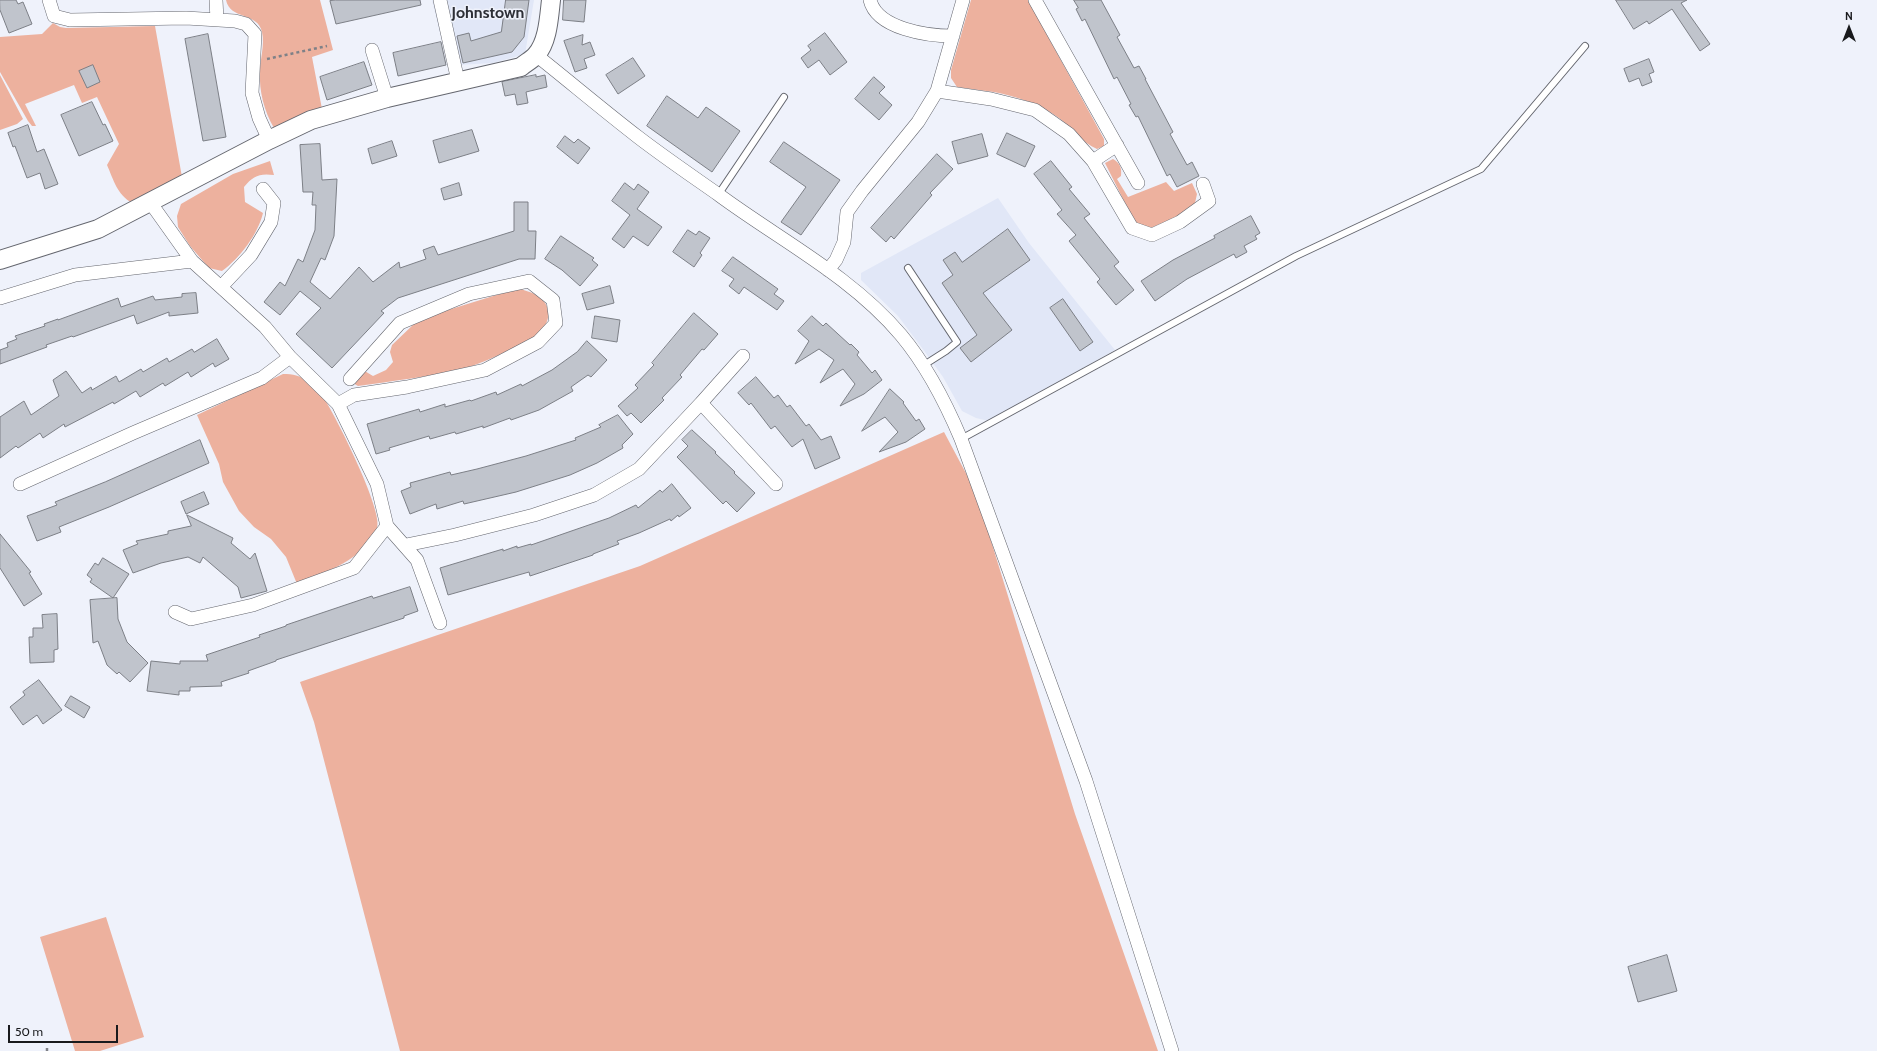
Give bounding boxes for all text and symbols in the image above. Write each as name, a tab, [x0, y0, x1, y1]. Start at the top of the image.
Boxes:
district label: Johnstown	[452, 3, 524, 23]
north arrow	[1829, 8, 1869, 48]
text: N	[1845, 9, 1853, 23]
scale bar	[10, 1017, 120, 1043]
text: 50 m	[15, 1024, 43, 1039]

